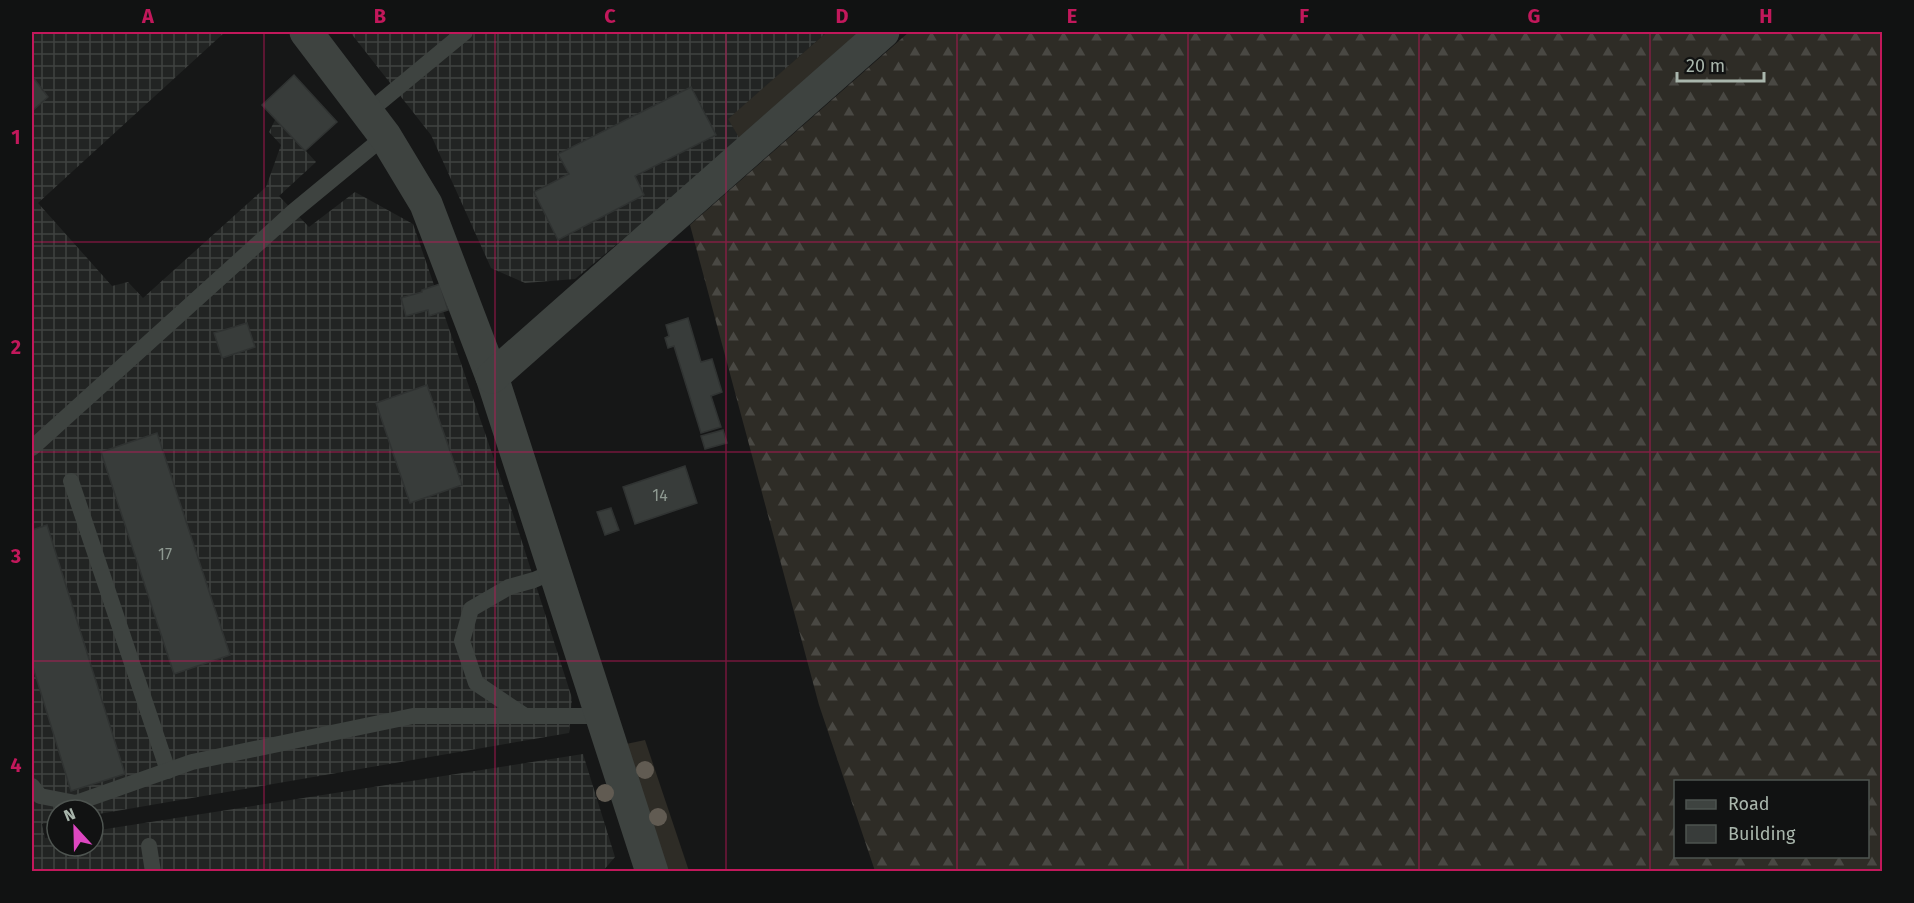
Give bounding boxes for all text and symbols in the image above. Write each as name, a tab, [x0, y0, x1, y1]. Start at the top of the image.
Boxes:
text: A	[141, 4, 155, 28]
text: B	[374, 4, 386, 28]
text: C	[604, 4, 616, 28]
text: D	[835, 4, 849, 28]
text: E	[1067, 4, 1077, 28]
text: F	[1299, 4, 1309, 28]
text: G	[1528, 4, 1540, 28]
text: H	[1759, 4, 1773, 28]
scale bar	[1677, 45, 1764, 83]
text: 20 m	[1686, 55, 1725, 77]
text: 1	[11, 125, 21, 149]
text: 2	[11, 335, 21, 359]
house number: 14	[652, 486, 668, 505]
text: 3	[10, 544, 21, 568]
house number: 17	[158, 545, 172, 564]
text: 4	[10, 753, 22, 777]
legend	[1674, 780, 1869, 858]
text: Road	[1728, 793, 1770, 815]
north arrow	[45, 798, 105, 858]
text: N	[61, 804, 78, 825]
text: Building	[1728, 823, 1796, 845]

